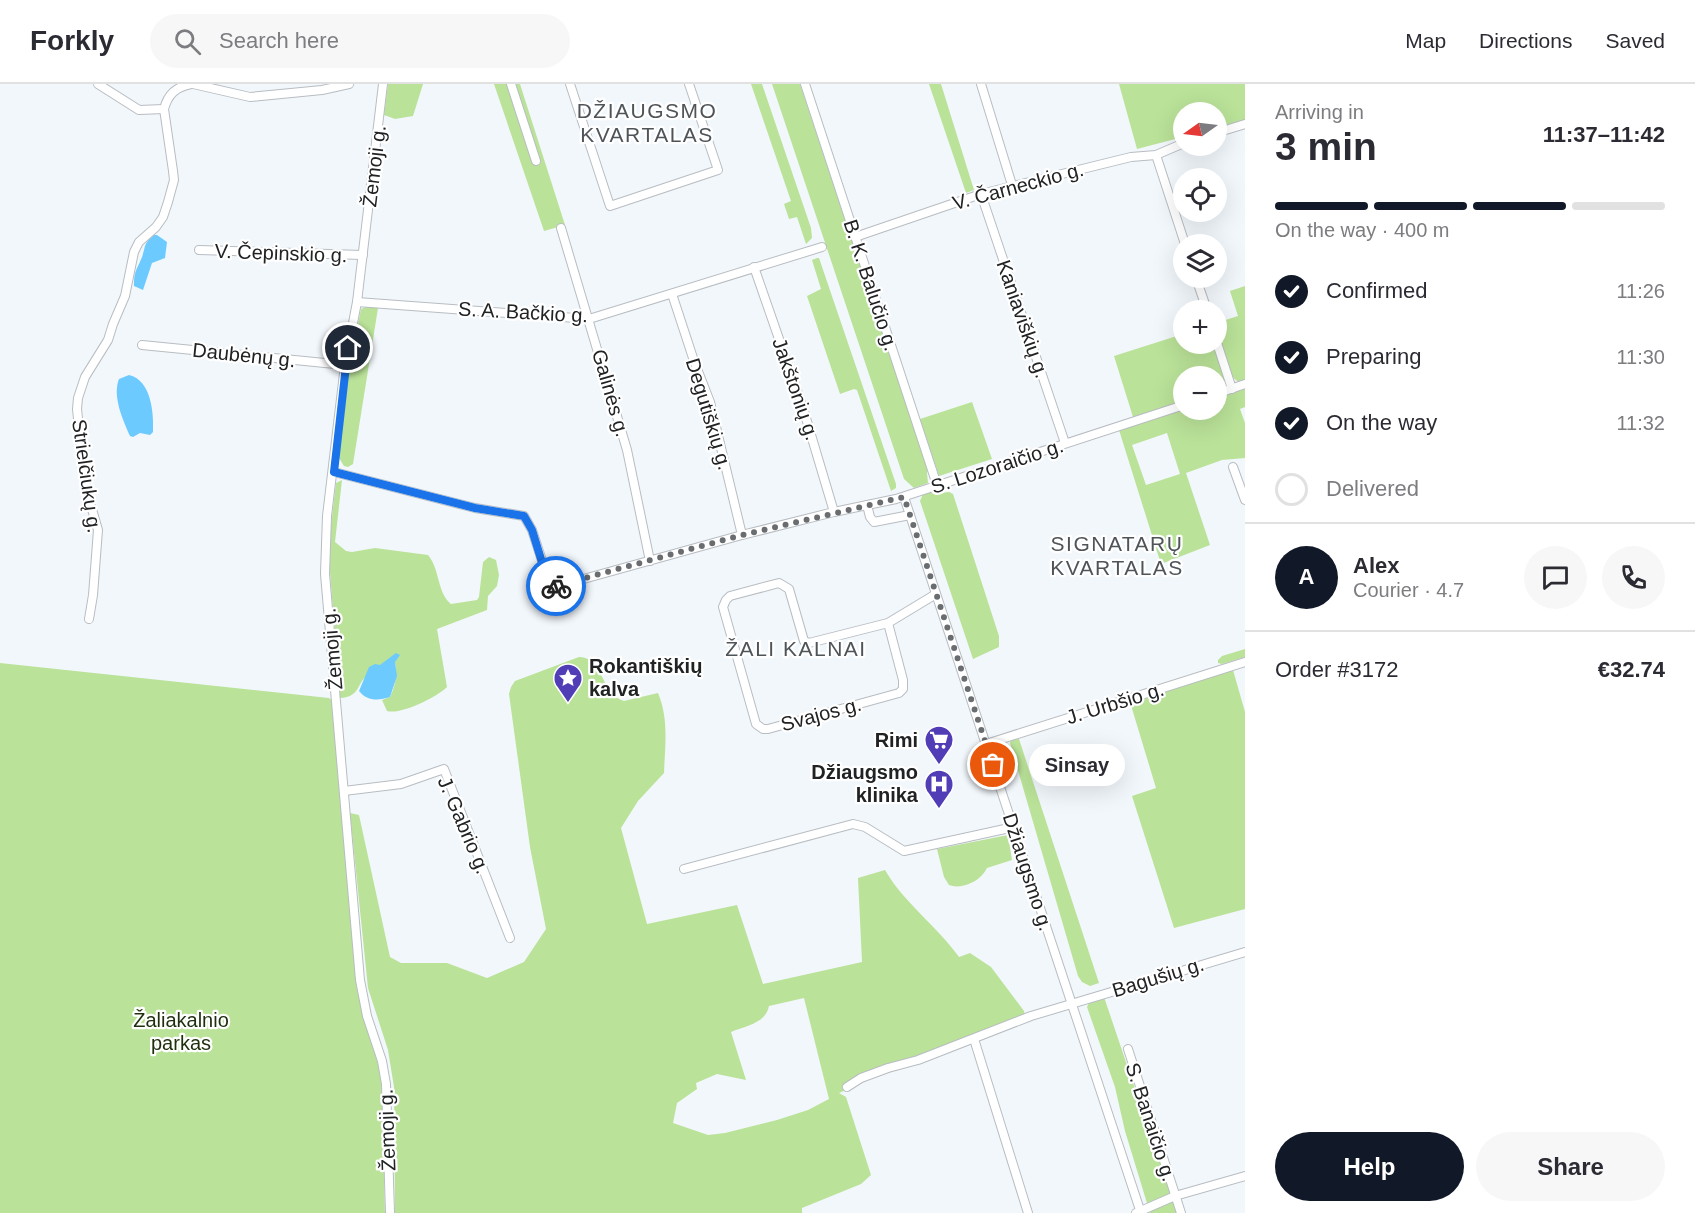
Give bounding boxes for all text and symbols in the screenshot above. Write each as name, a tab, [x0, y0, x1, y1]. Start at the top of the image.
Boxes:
search box	[150, 14, 570, 68]
text: Forkly	[30, 25, 114, 56]
icon: search	[171, 25, 204, 58]
text: Search here	[219, 28, 339, 53]
text: Map	[1405, 29, 1446, 52]
text: Directions	[1479, 29, 1572, 52]
text: Saved	[1605, 29, 1665, 52]
district label: DŽIAUGSMO KVARTALAS	[577, 99, 717, 146]
text: Arriving in	[1275, 101, 1364, 123]
north arrow	[1173, 102, 1227, 156]
map controls	[1173, 102, 1227, 420]
text: 11:37–11:42	[1543, 122, 1665, 147]
street label: Žemoji g.	[358, 124, 390, 208]
text: 3 min	[1275, 125, 1377, 168]
street label: V. Čarneckio g.	[950, 158, 1086, 214]
button: locate	[1173, 168, 1227, 222]
street label: B. K. Balučio g.	[839, 217, 903, 353]
text: On the way · 400 m	[1275, 219, 1450, 241]
button: layers	[1173, 234, 1227, 288]
street label: V. Čepinskio g.	[214, 240, 348, 266]
street label: Kaniaviškių g.	[993, 257, 1053, 381]
icon: check	[1275, 275, 1308, 308]
text: Confirmed	[1326, 278, 1427, 303]
text: 11:26	[1616, 280, 1665, 302]
street label: S. A. Bačkio g.	[457, 298, 589, 326]
button: +	[1173, 300, 1227, 354]
pin	[322, 322, 373, 373]
icon: home	[331, 331, 364, 364]
street label: Jakštonių g.	[768, 335, 824, 443]
street label: Daubėnų g.	[191, 339, 297, 371]
icon: check	[1275, 341, 1308, 374]
text: Preparing	[1326, 344, 1421, 369]
text: 11:30	[1616, 346, 1665, 368]
street label: Galinės g.	[588, 347, 634, 439]
street label: Degutiškių g.	[682, 355, 736, 473]
button: −	[1173, 366, 1227, 420]
icon: check	[1275, 407, 1308, 440]
text: On the way	[1326, 410, 1437, 435]
text: 11:32	[1616, 412, 1665, 434]
street label: Strielčiukų g.	[68, 418, 106, 534]
street label: S. Lozoraičio g.	[928, 434, 1066, 498]
text: Delivered	[1326, 476, 1419, 501]
district label: SIGNATARŲ KVARTALAS	[1050, 532, 1184, 579]
button: chat	[1524, 546, 1587, 609]
button: phone	[1602, 546, 1665, 609]
text: Alex	[1353, 553, 1399, 578]
courier	[526, 556, 586, 616]
text: A	[1299, 564, 1314, 589]
icon: bike	[540, 570, 573, 603]
text: Courier · 4.7	[1353, 579, 1464, 601]
street label: Žemoji g.	[317, 607, 347, 691]
district label: ŽALI KALNAI	[725, 637, 867, 660]
place label: Rokantiškių kalva	[589, 655, 702, 700]
text: Order #3172	[1275, 657, 1399, 682]
text: €32.74	[1598, 657, 1665, 682]
place icon: Rokantiškių kalva	[552, 662, 584, 704]
street label: J. Urbšio g.	[1063, 678, 1167, 728]
street label: Svajos g.	[778, 693, 864, 735]
supermarket icon: Rimi	[923, 724, 955, 766]
place label: Rimi	[875, 729, 918, 751]
pin	[967, 739, 1018, 790]
callout: Sinsay	[1029, 744, 1125, 786]
icon: bag	[976, 748, 1009, 781]
text: Sinsay	[1045, 754, 1109, 776]
place label: Džiaugsmo klinika	[811, 761, 919, 806]
hospital icon: Džiaugsmo klinika	[923, 768, 955, 810]
street label: J. Gabrio g.	[434, 773, 494, 877]
street label: Džiaugsmo g.	[999, 810, 1057, 934]
street label: Bagušių g.	[1110, 953, 1206, 1001]
park label: Žaliakalnio parkas	[133, 1009, 229, 1054]
street label: S. Banaičio g.	[1121, 1060, 1181, 1184]
street label: Žemoji g.	[375, 1089, 399, 1171]
button: Help	[1275, 1132, 1464, 1201]
button: Share	[1476, 1132, 1665, 1201]

